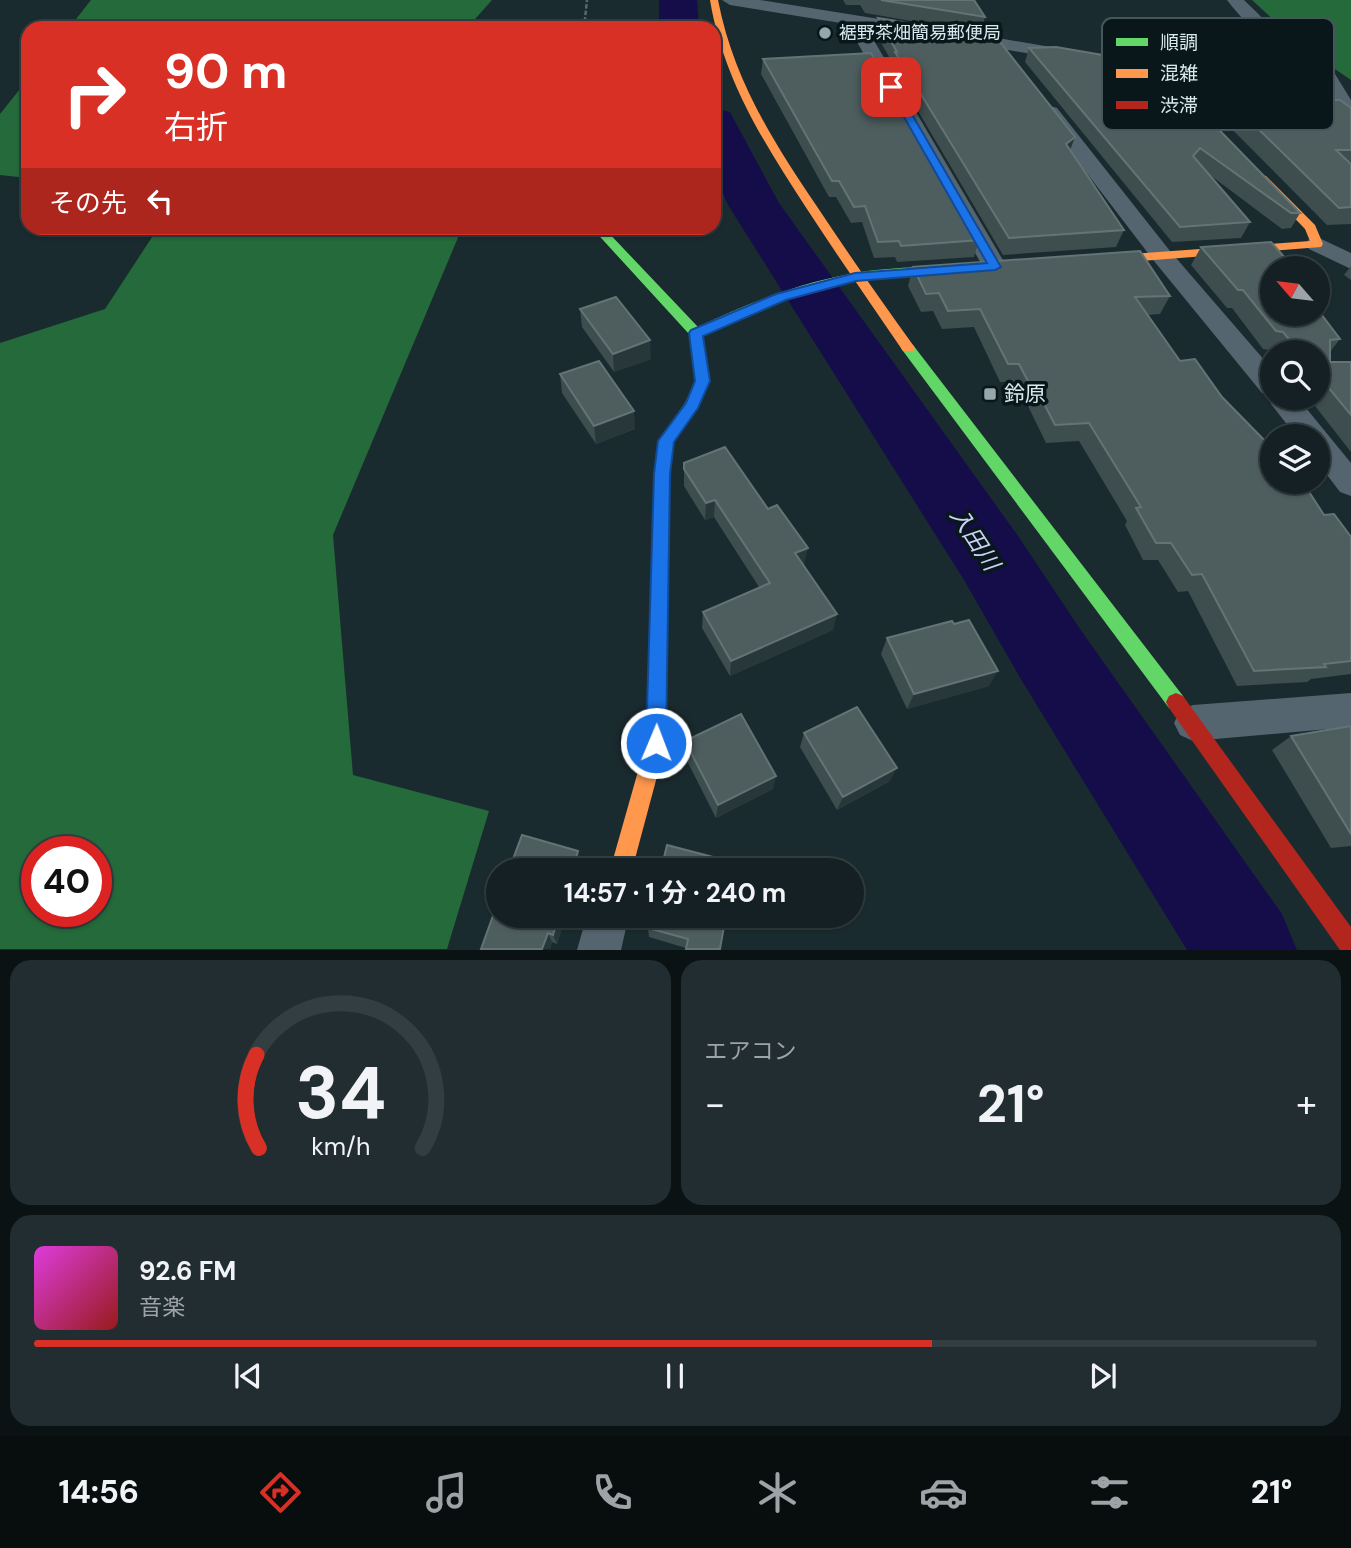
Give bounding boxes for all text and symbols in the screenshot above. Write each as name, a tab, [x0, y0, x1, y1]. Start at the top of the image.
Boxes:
legend	[1102, 18, 1334, 130]
place label: 裾野茶畑簡易郵便局	[839, 21, 1001, 45]
marker: 裾野茶畑簡易郵便局	[817, 25, 833, 41]
text: 順調	[1160, 30, 1198, 55]
text: 90 m	[164, 39, 287, 103]
icon: right	[49, 49, 140, 140]
pin	[861, 57, 921, 117]
text: 混雑	[1160, 61, 1198, 86]
icon: arrive	[872, 68, 910, 106]
text: 渋滞	[1160, 93, 1198, 118]
text: 右折	[164, 106, 228, 148]
icon: left	[141, 182, 179, 220]
text: その先	[49, 186, 127, 220]
north arrow	[1260, 256, 1330, 326]
map controls	[1260, 256, 1330, 494]
button: search	[1260, 340, 1330, 410]
place label: 鈴原	[1004, 380, 1046, 408]
marker: 鈴原	[982, 386, 998, 402]
button: layers	[1260, 424, 1330, 494]
water label: 入田川	[944, 502, 1008, 579]
position arrow	[619, 706, 693, 780]
speed limit sign: 40	[21, 836, 112, 927]
text: 14:57 · 1 分 · 240 m	[564, 876, 786, 910]
text: エアコン	[705, 1036, 797, 1066]
text: 34	[295, 1047, 386, 1142]
text: 21°	[977, 1070, 1045, 1138]
text: −	[705, 1079, 725, 1129]
text: +	[1296, 1079, 1317, 1129]
text: km/h	[311, 1130, 370, 1163]
text: 92.6 FM	[139, 1254, 236, 1288]
text: 音楽	[139, 1292, 185, 1322]
icon: previous	[229, 1357, 267, 1395]
icon: pause	[656, 1357, 694, 1395]
icon: next	[1084, 1357, 1122, 1395]
icon: directions	[256, 1468, 305, 1517]
icon: music	[422, 1468, 471, 1517]
icon: phone	[588, 1468, 637, 1517]
icon: climate	[753, 1468, 802, 1517]
icon: car	[919, 1468, 968, 1517]
icon: filters	[1085, 1468, 1134, 1517]
text: 14:56	[58, 1471, 139, 1513]
text: 21°	[1251, 1471, 1292, 1513]

